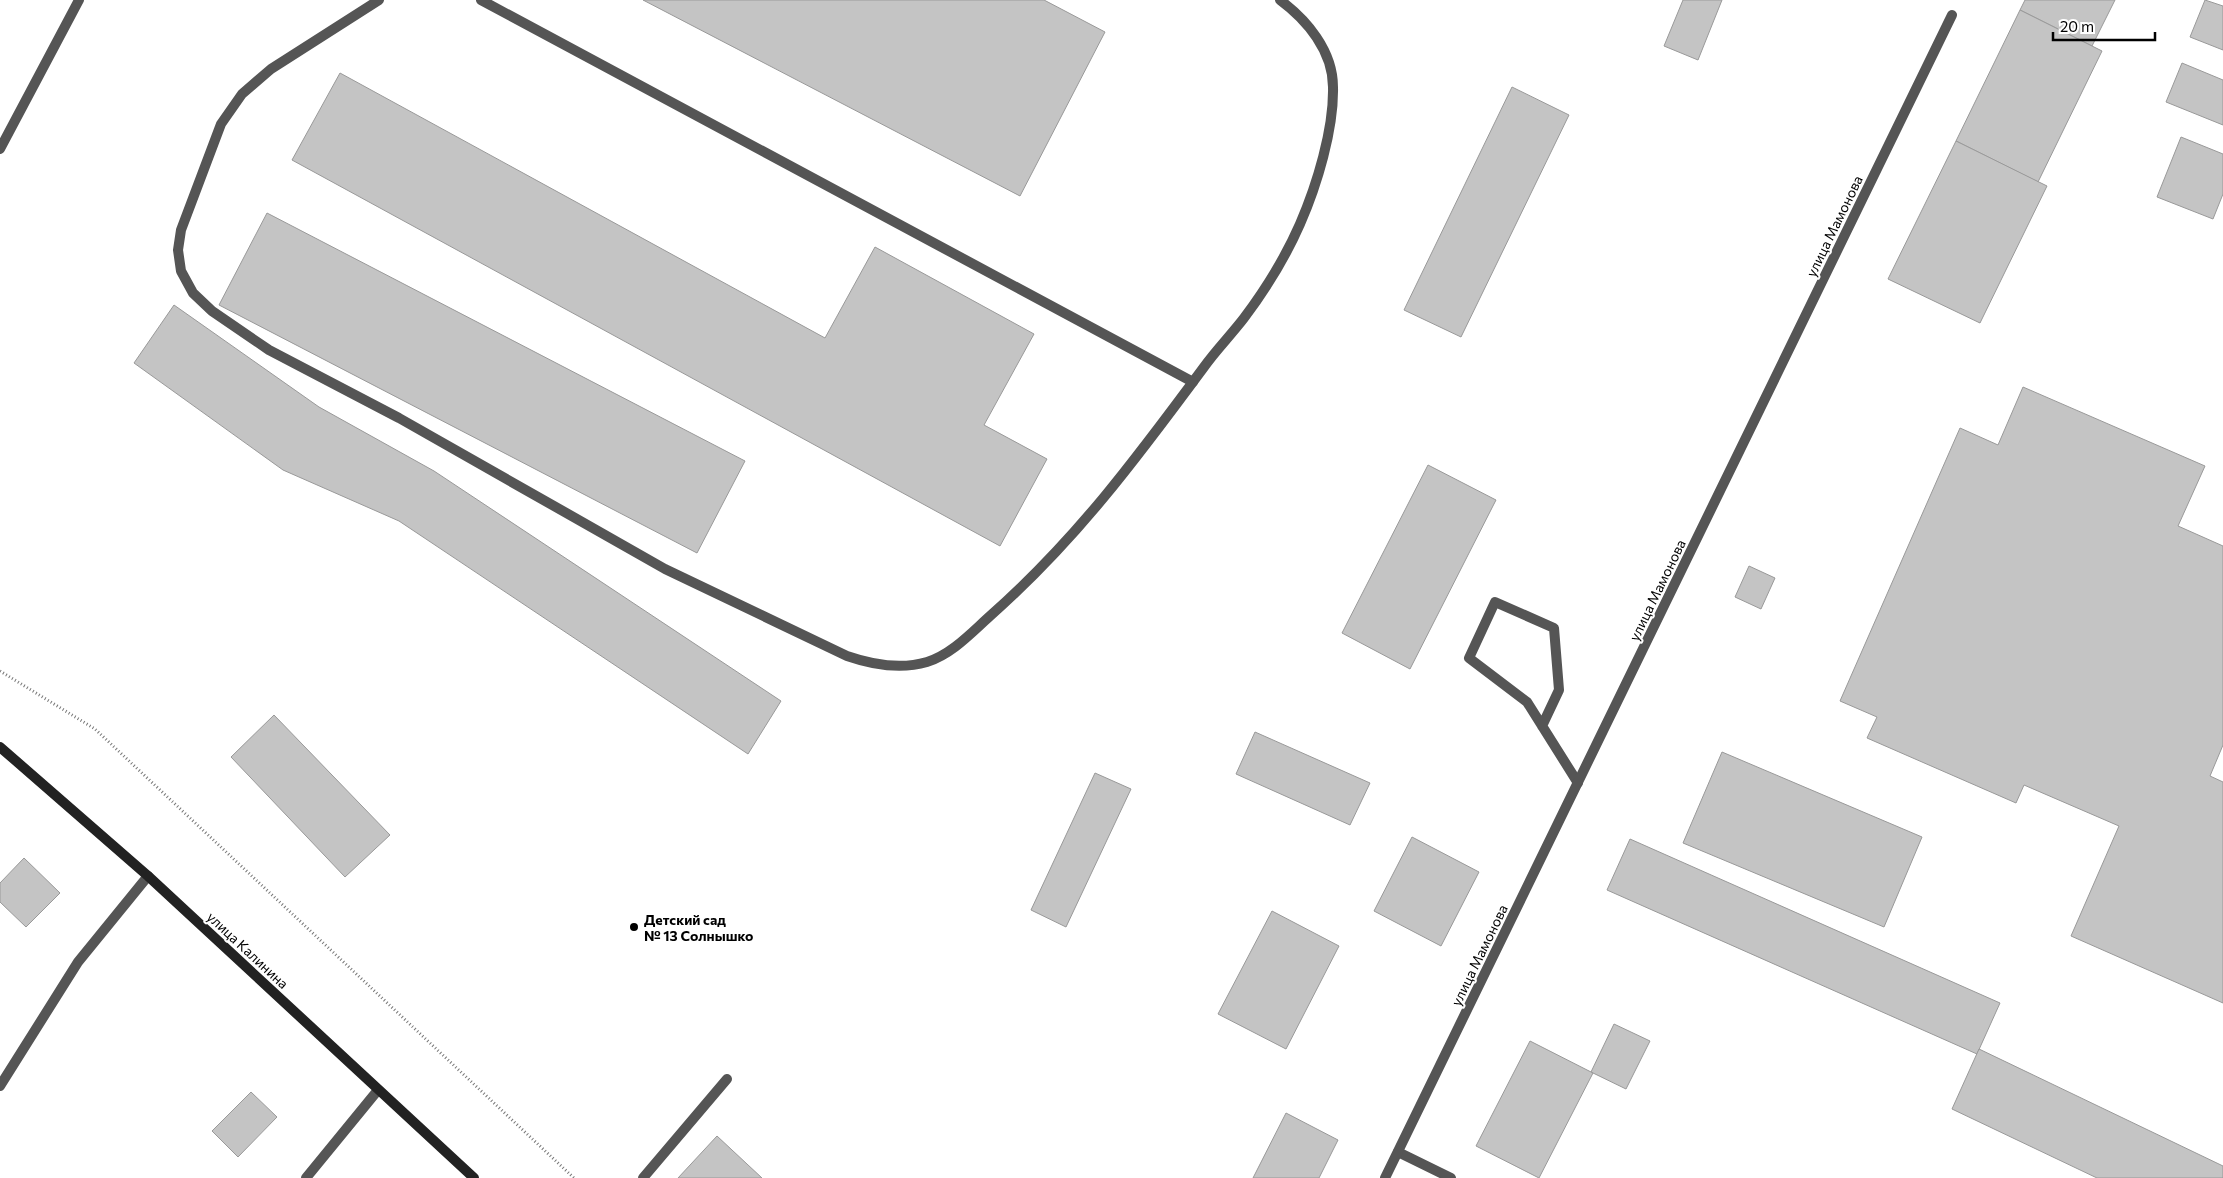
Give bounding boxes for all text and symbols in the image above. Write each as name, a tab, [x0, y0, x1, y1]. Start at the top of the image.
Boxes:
scale bar	[2053, 10, 2156, 42]
text: 20 m	[2060, 17, 2094, 35]
street label: улица Мамонова	[1802, 172, 1866, 280]
street label: улица Мамонова	[1625, 536, 1689, 644]
street label: улица Мамонова	[1447, 901, 1511, 1009]
street label: улица Калинина	[204, 908, 292, 992]
place label: Детский сад № 13 Солнышко	[644, 911, 753, 944]
marker: Детский сад № 13 Солнышко	[628, 921, 640, 933]

